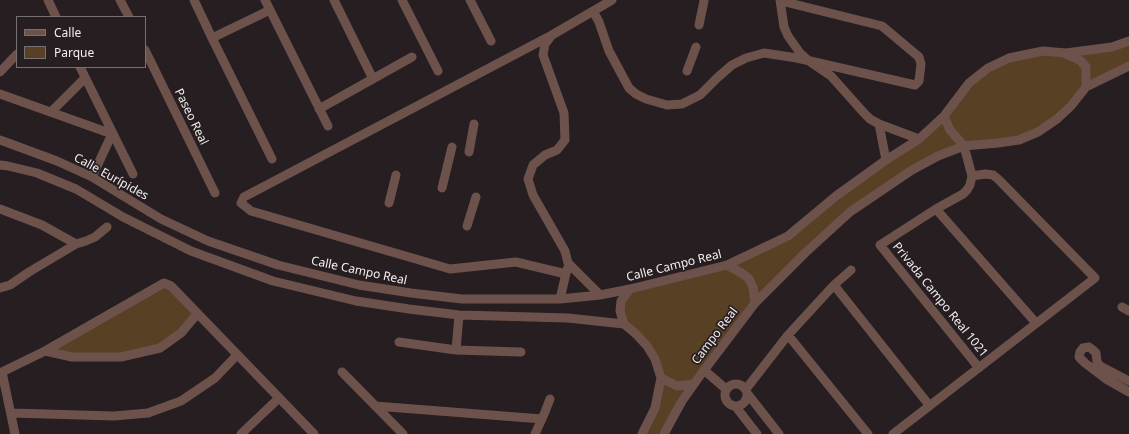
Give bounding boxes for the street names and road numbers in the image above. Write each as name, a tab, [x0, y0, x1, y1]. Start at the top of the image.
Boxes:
street label: Paseo Real	[171, 86, 211, 148]
street label: Calle Eurípides	[71, 151, 151, 203]
street label: Privada Campo Real 1021	[889, 240, 991, 360]
street label: Calle Campo Real	[625, 247, 723, 285]
street label: Calle Campo Real	[310, 254, 408, 288]
street label: Campo Real	[689, 305, 741, 367]

